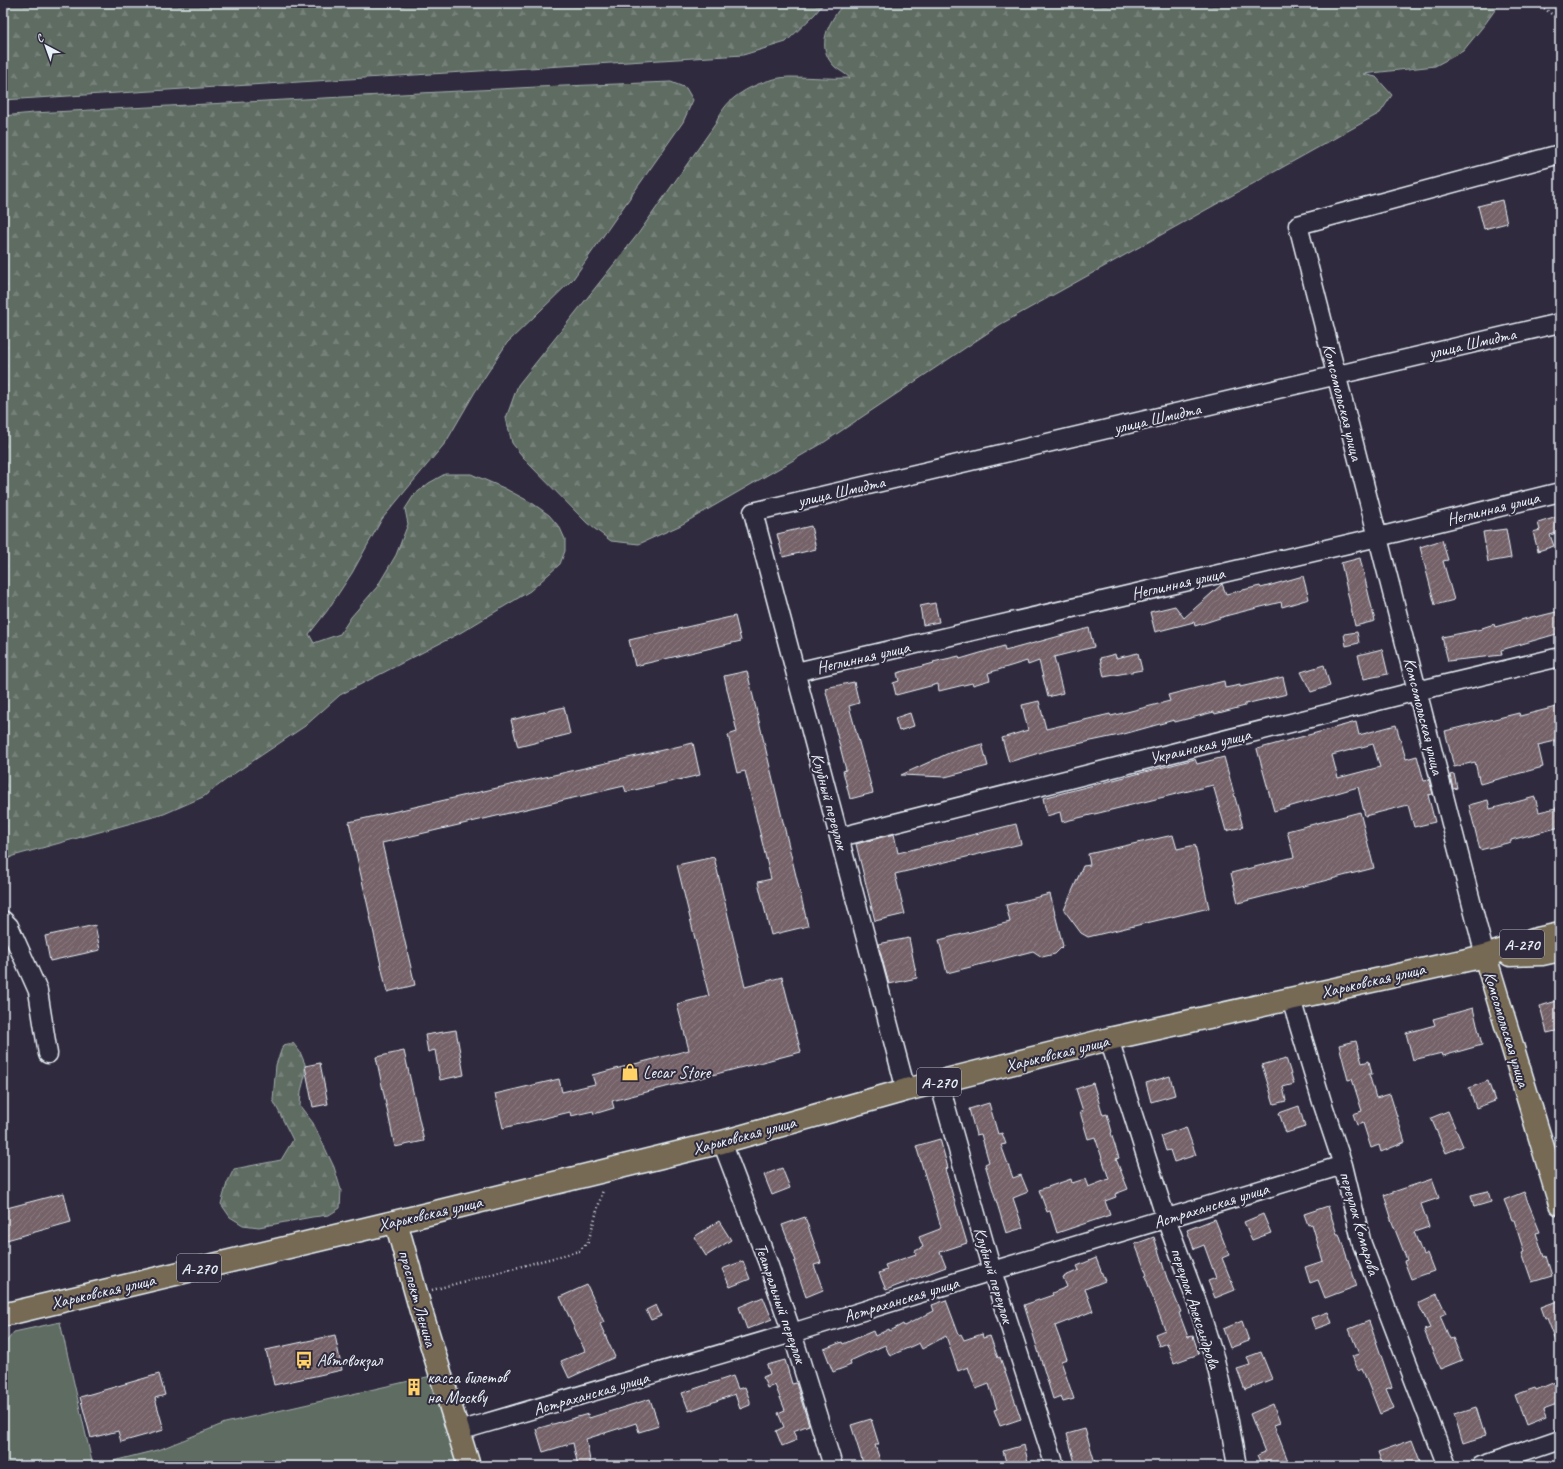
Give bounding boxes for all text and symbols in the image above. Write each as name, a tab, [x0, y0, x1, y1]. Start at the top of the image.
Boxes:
north arrow	[26, 26, 66, 66]
text: С	[33, 30, 47, 46]
street label: улица Шмидта	[1426, 323, 1519, 364]
street label: Комсомольская улица	[1318, 341, 1367, 464]
street label: улица Шмидта	[1111, 398, 1204, 439]
street label: улица Шмидта	[795, 471, 888, 512]
street label: Неглинная улица	[1445, 486, 1543, 530]
street label: Неглинная улица	[1130, 562, 1228, 604]
street label: Неглинная улица	[815, 636, 913, 678]
street label: Комсомольская улица	[1399, 655, 1448, 778]
street label: Украинская улица	[1147, 723, 1254, 769]
street label: Клубный переулок	[807, 750, 853, 853]
road number: А-270	[1500, 930, 1544, 958]
street label: Харьковская улица	[1319, 958, 1429, 1003]
street label: Комсомольская улица	[1479, 969, 1534, 1091]
street label: Харьковская улица	[1003, 1030, 1113, 1076]
shop icon: Lecar Store	[620, 1062, 640, 1082]
place label: Lecar Store	[643, 1062, 712, 1083]
road number: А-270	[917, 1068, 961, 1096]
street label: Харьковская улица	[690, 1111, 799, 1159]
street label: переулок Комарова	[1335, 1169, 1385, 1279]
street label: Астраханская улица	[1151, 1178, 1273, 1233]
street label: Харьковская улица	[376, 1191, 486, 1236]
street label: Клубный переулок	[969, 1225, 1019, 1327]
street label: Театральный переулок	[750, 1240, 811, 1368]
street label: переулок Александрова	[1166, 1245, 1225, 1372]
street label: проспект Ленина	[394, 1247, 442, 1350]
road number: А-270	[177, 1254, 221, 1282]
street label: Харьковская улица	[49, 1269, 159, 1314]
street label: Астраханская улица	[841, 1272, 963, 1327]
bus stop icon: Автовокзал	[294, 1350, 314, 1370]
place label: Автовокзал	[317, 1350, 384, 1372]
place label: касса билетов на Москву	[427, 1367, 511, 1408]
street label: Астраханская улица	[531, 1367, 653, 1420]
building icon: касса билетов на Москву	[404, 1377, 424, 1397]

